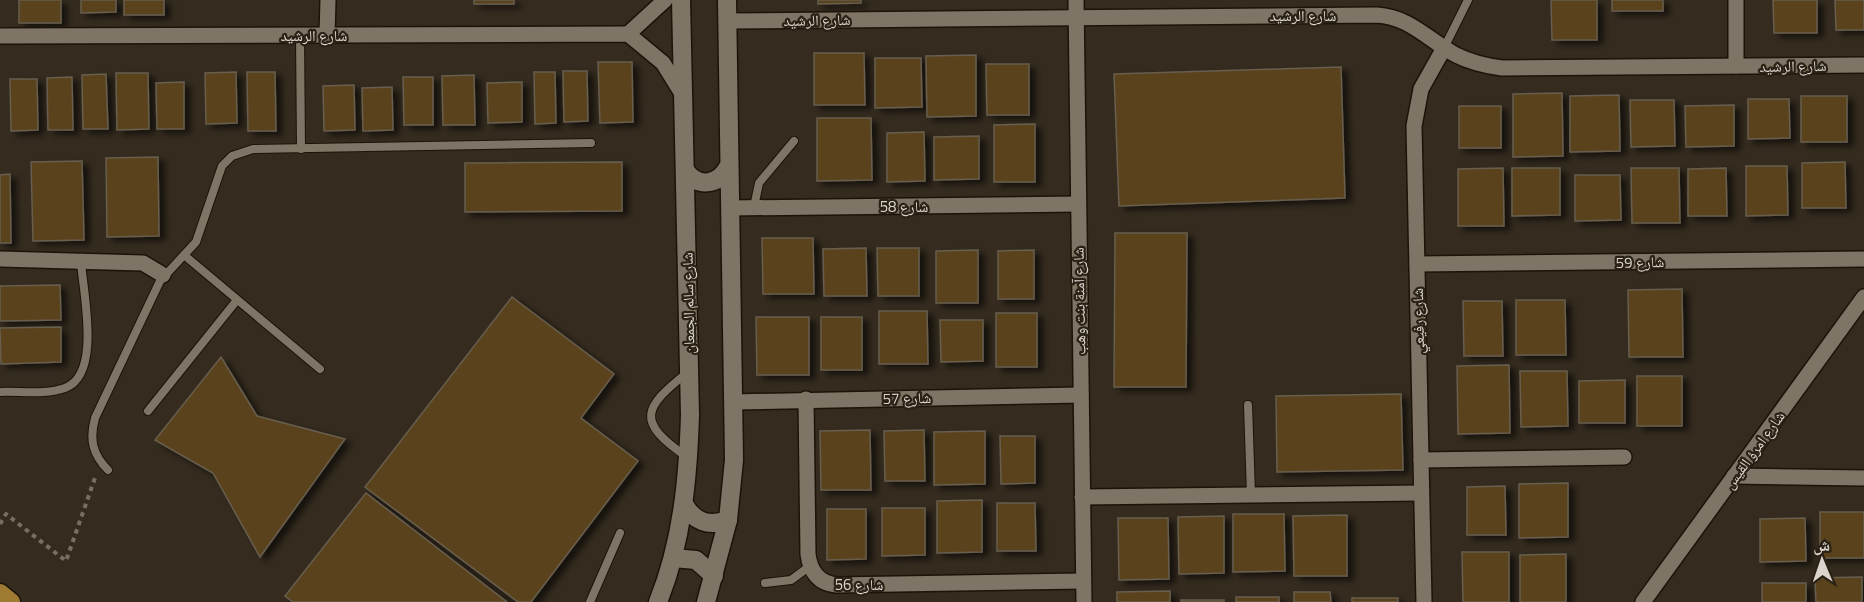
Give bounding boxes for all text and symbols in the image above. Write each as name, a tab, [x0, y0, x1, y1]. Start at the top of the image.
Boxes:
street label: شارع الرشيد	[1269, 4, 1337, 27]
street label: شارع الرشيد	[783, 8, 851, 32]
street label: شارع الرشيد	[280, 24, 348, 47]
street label: شارع الرشيد	[1759, 54, 1827, 78]
street label: شارع 58	[880, 195, 928, 218]
street label: شارع آمنة بنت وهب	[1067, 247, 1091, 355]
street label: شارع 59	[1615, 250, 1665, 274]
street label: شارع سالم الجمعان	[676, 252, 700, 354]
street label: شارع رفيعي	[1406, 288, 1431, 354]
street label: شارع 57	[882, 386, 932, 410]
street label: شارع امرؤ القيس	[1718, 406, 1790, 494]
north arrow	[1792, 530, 1852, 590]
text: ش	[1813, 533, 1830, 557]
street label: شارع 56	[835, 573, 883, 596]

